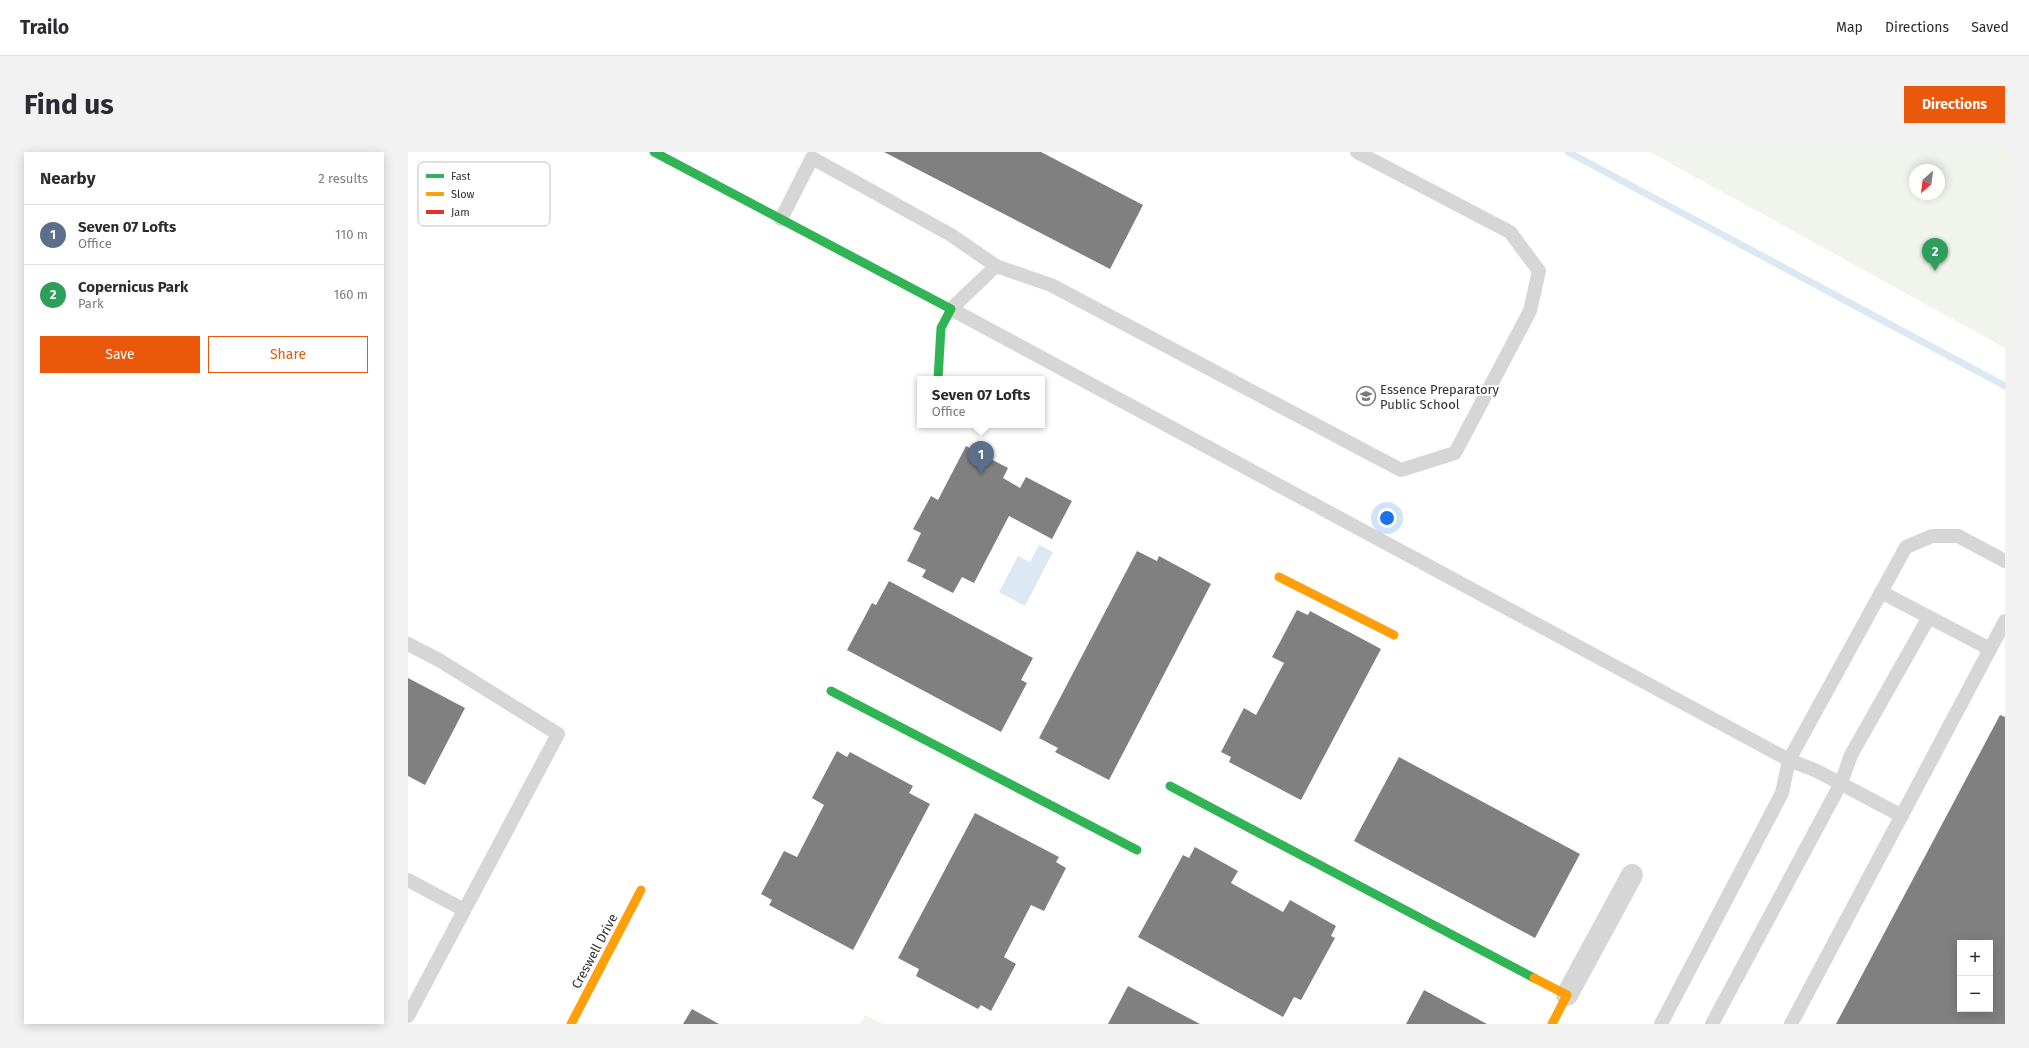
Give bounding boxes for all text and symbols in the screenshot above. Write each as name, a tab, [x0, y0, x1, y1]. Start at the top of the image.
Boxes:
text: Trailo	[20, 16, 69, 39]
text: Map	[1836, 19, 1863, 36]
text: Directions	[1885, 19, 1949, 36]
text: Saved	[1971, 19, 2009, 36]
button: Directions	[1904, 86, 2005, 123]
text: Find us	[24, 88, 114, 121]
legend	[418, 162, 550, 226]
north arrow	[1909, 164, 1945, 200]
text: Nearby	[40, 168, 95, 189]
text: Fast	[451, 170, 471, 183]
text: 2 results	[318, 171, 368, 186]
text: Slow	[451, 188, 475, 201]
text: Jam	[451, 206, 470, 219]
text: Seven 07 Lofts	[78, 218, 176, 236]
text: 1	[50, 227, 56, 242]
text: 110 m	[335, 227, 368, 242]
text: Office	[78, 236, 112, 251]
pin: 2	[1922, 238, 1948, 271]
text: Copernicus Park	[78, 278, 188, 296]
text: 2	[50, 287, 56, 302]
text: 160 m	[334, 287, 368, 302]
text: Park	[78, 296, 104, 311]
button: Save	[40, 336, 200, 373]
button: Share	[208, 336, 368, 373]
popup	[917, 376, 1045, 428]
place label: Essence Preparatory Public School	[1380, 382, 1500, 412]
school or university icon: Essence Preparatory Public School	[1355, 385, 1377, 407]
text: Seven 07 Lofts	[932, 386, 1030, 404]
text: Office	[932, 404, 966, 419]
pin: 1	[968, 441, 994, 474]
your location	[1377, 508, 1397, 528]
street label: Creswell Drive	[568, 911, 620, 991]
map controls	[1957, 940, 1993, 1012]
button: +	[1957, 940, 1993, 976]
button: −	[1957, 976, 1993, 1012]

